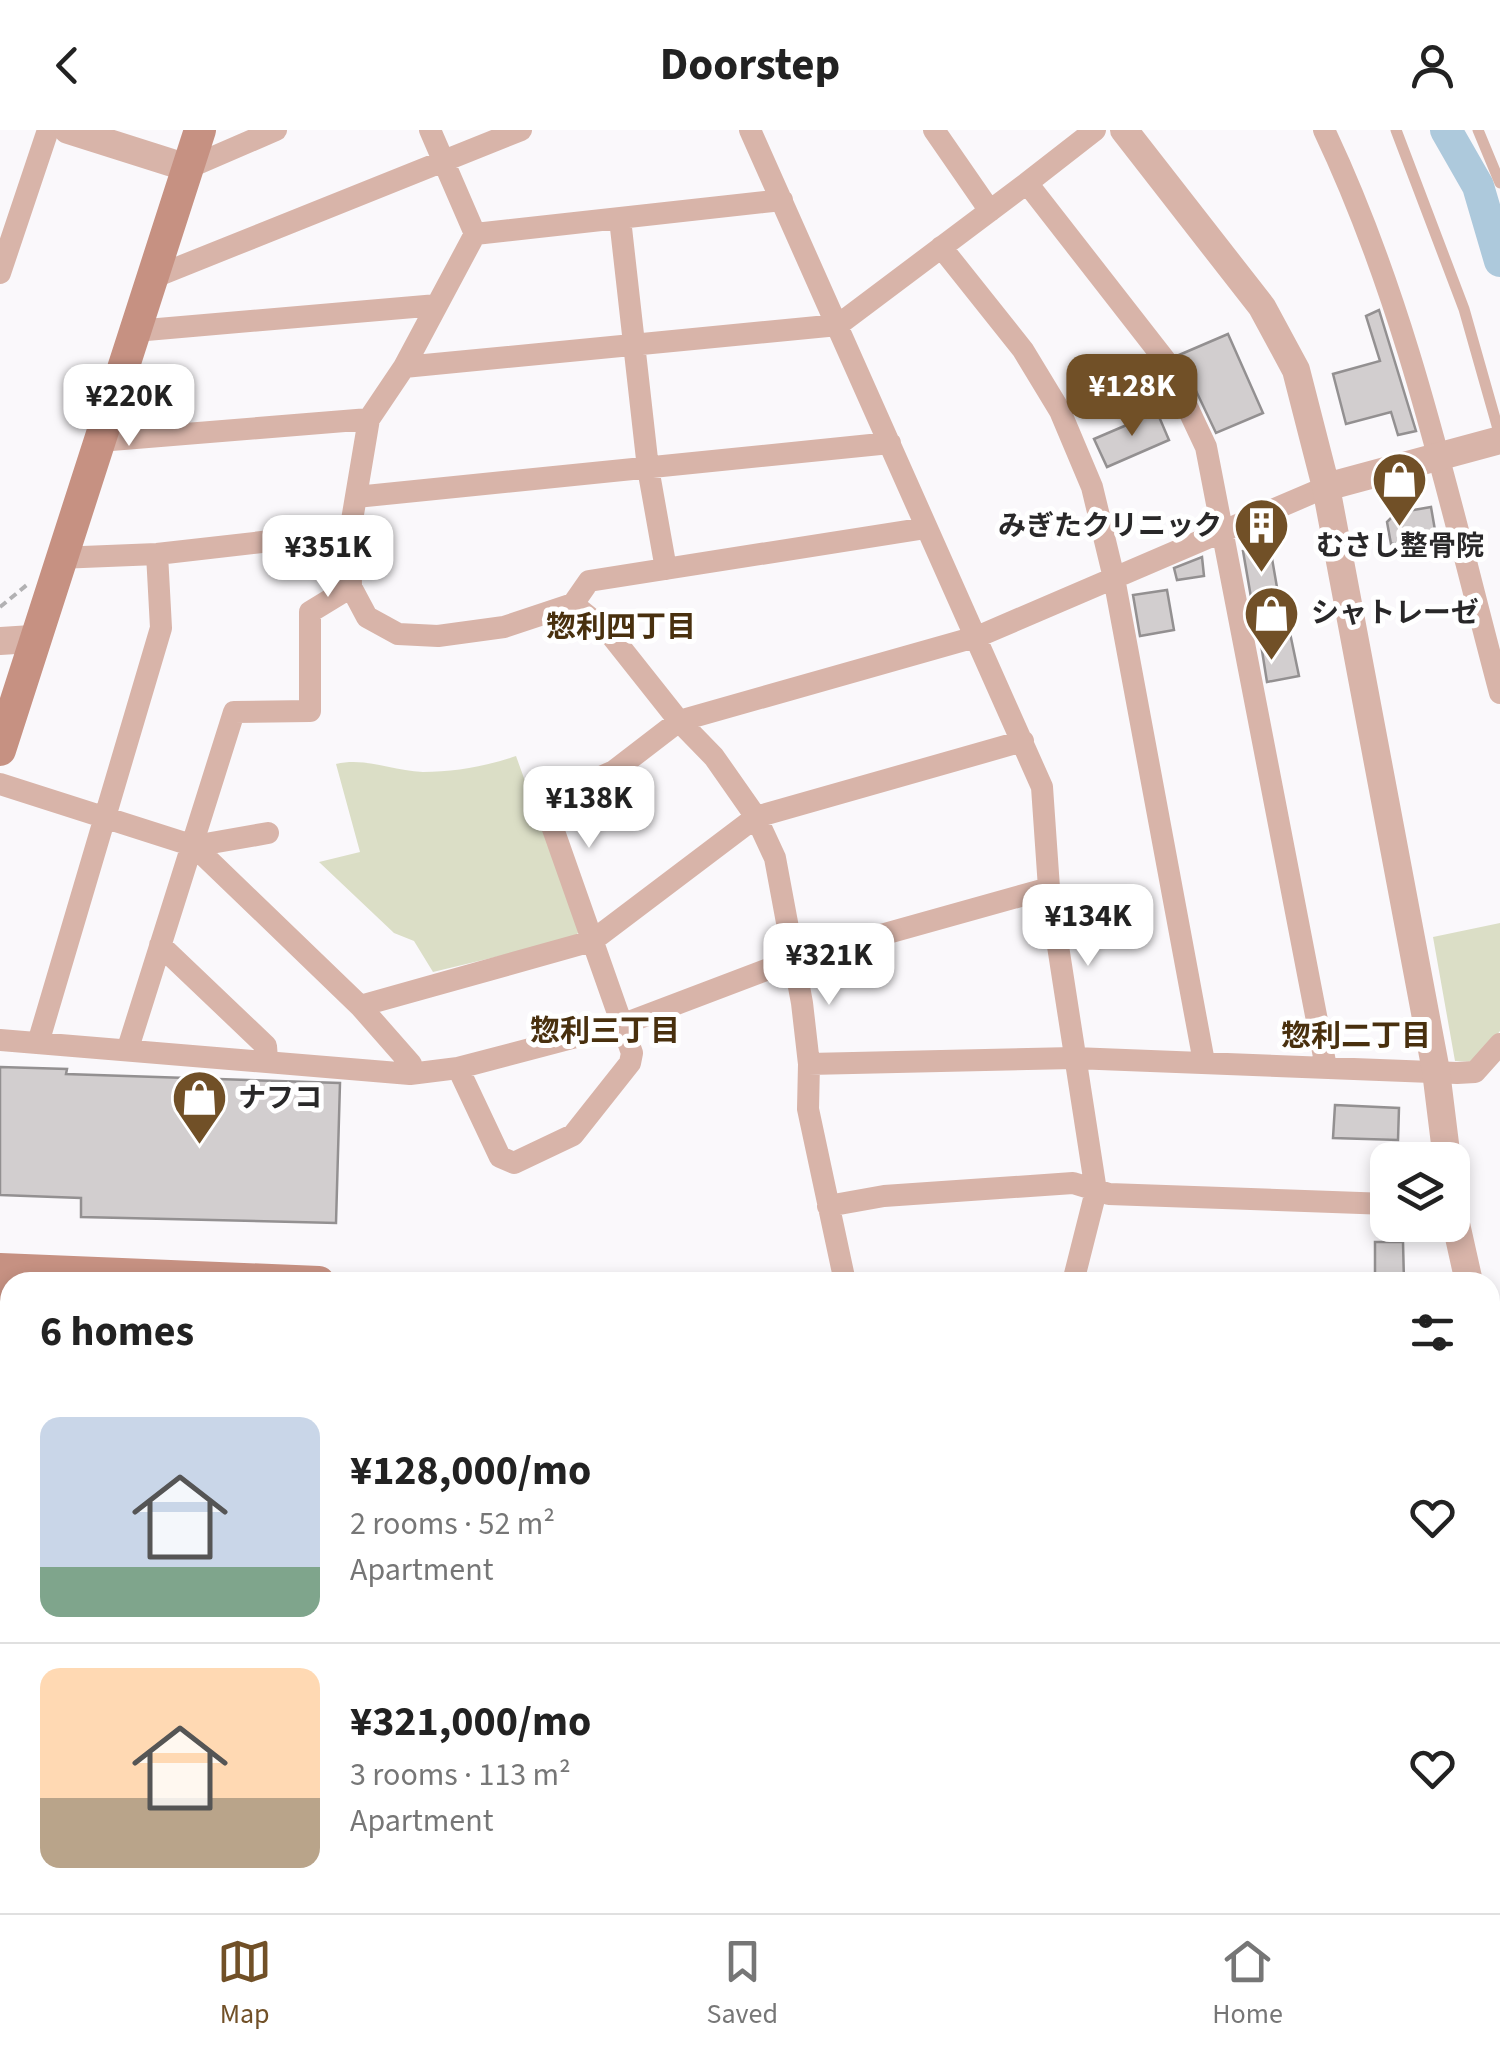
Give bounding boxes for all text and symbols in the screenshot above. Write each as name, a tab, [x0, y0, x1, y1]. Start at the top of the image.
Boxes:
text: Doorstep	[660, 33, 840, 97]
icon: back	[40, 38, 95, 93]
icon: person	[1405, 38, 1460, 93]
pin: ¥128K	[1062, 354, 1202, 439]
text: ¥128K	[1088, 363, 1176, 409]
pin: ¥220K	[59, 364, 199, 449]
text: ¥220K	[85, 373, 173, 419]
shop icon: むさし整骨院	[1370, 450, 1430, 529]
building icon: みぎたクリニック	[1231, 496, 1291, 575]
place label: みぎたクリニック	[998, 506, 1222, 546]
pin: ¥351K	[258, 515, 398, 600]
text: ¥351K	[284, 524, 372, 570]
place label: むさし整骨院	[1316, 526, 1484, 566]
shop icon: シャトレーゼ	[1242, 583, 1302, 662]
place label: シャトレーゼ	[1311, 593, 1479, 633]
district label: 惣利四丁目	[546, 606, 696, 649]
pin: ¥138K	[519, 766, 659, 851]
text: ¥138K	[545, 775, 633, 821]
pin: ¥134K	[1018, 884, 1158, 969]
text: ¥134K	[1044, 893, 1132, 939]
pin: ¥321K	[759, 923, 899, 1008]
text: ¥321K	[785, 932, 873, 978]
district label: 惣利三丁目	[530, 1010, 680, 1053]
district label: 惣利二丁目	[1281, 1015, 1431, 1058]
shop icon: ナフコ	[169, 1068, 229, 1147]
place label: ナフコ	[238, 1078, 322, 1118]
map controls	[1370, 1142, 1470, 1242]
button: layers	[1370, 1142, 1470, 1242]
text: 6 homes	[40, 1302, 194, 1362]
icon: filters	[1405, 1305, 1460, 1360]
text: ¥128,000/mo	[350, 1441, 591, 1501]
icon: home	[120, 1457, 240, 1577]
icon: heart	[1405, 1490, 1460, 1545]
text: 2 rooms · 52 m²	[350, 1501, 555, 1547]
text: Apartment	[350, 1547, 493, 1593]
text: ¥321,000/mo	[350, 1692, 591, 1752]
icon: home	[120, 1708, 240, 1828]
icon: heart	[1405, 1741, 1460, 1796]
text: 3 rooms · 113 m²	[350, 1752, 571, 1798]
text: Apartment	[350, 1798, 493, 1844]
tab: Map	[217, 1934, 272, 2034]
tab: Saved	[706, 1934, 778, 2034]
tab: Home	[1212, 1934, 1283, 2034]

